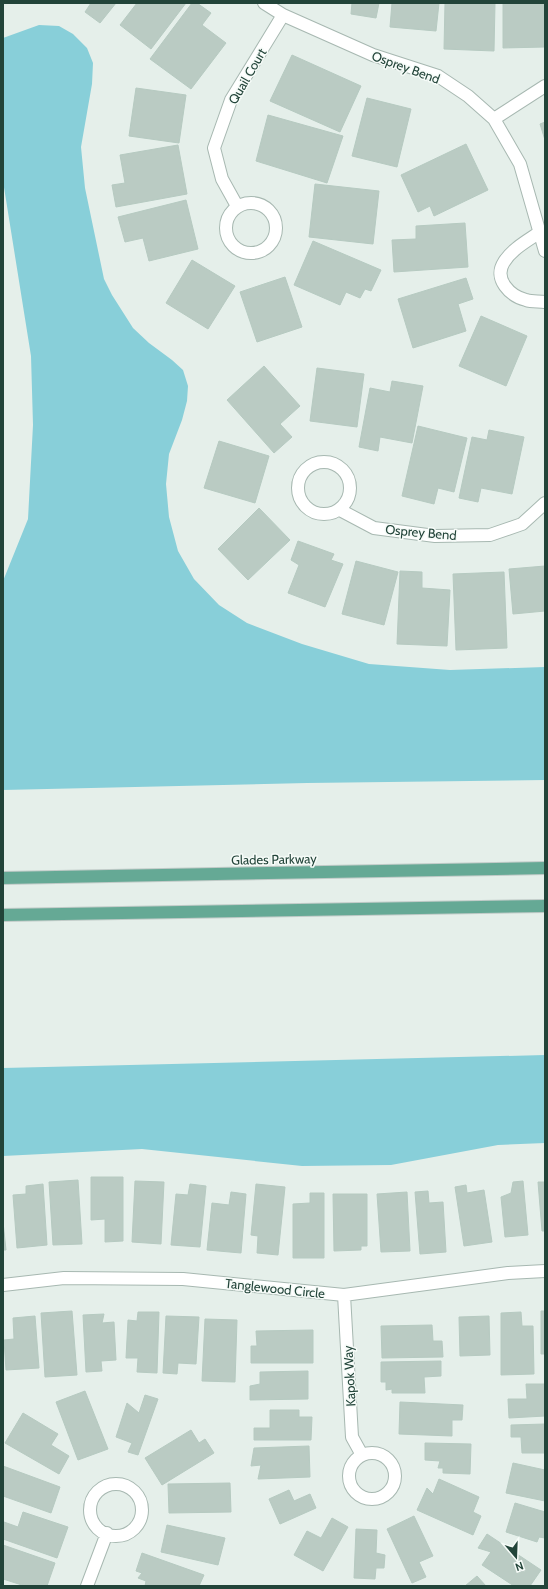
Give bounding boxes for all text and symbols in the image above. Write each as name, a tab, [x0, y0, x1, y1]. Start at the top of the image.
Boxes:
street label: Quail Court	[225, 45, 270, 107]
street label: Osprey Bend	[370, 47, 442, 87]
street label: Osprey Bend	[385, 521, 457, 543]
street label: Glades Parkway	[231, 850, 317, 868]
street label: Tanglewood Circle	[224, 1275, 326, 1301]
street label: Kapok Way	[339, 1345, 359, 1407]
north arrow	[496, 1537, 536, 1577]
text: N	[513, 1559, 525, 1574]

